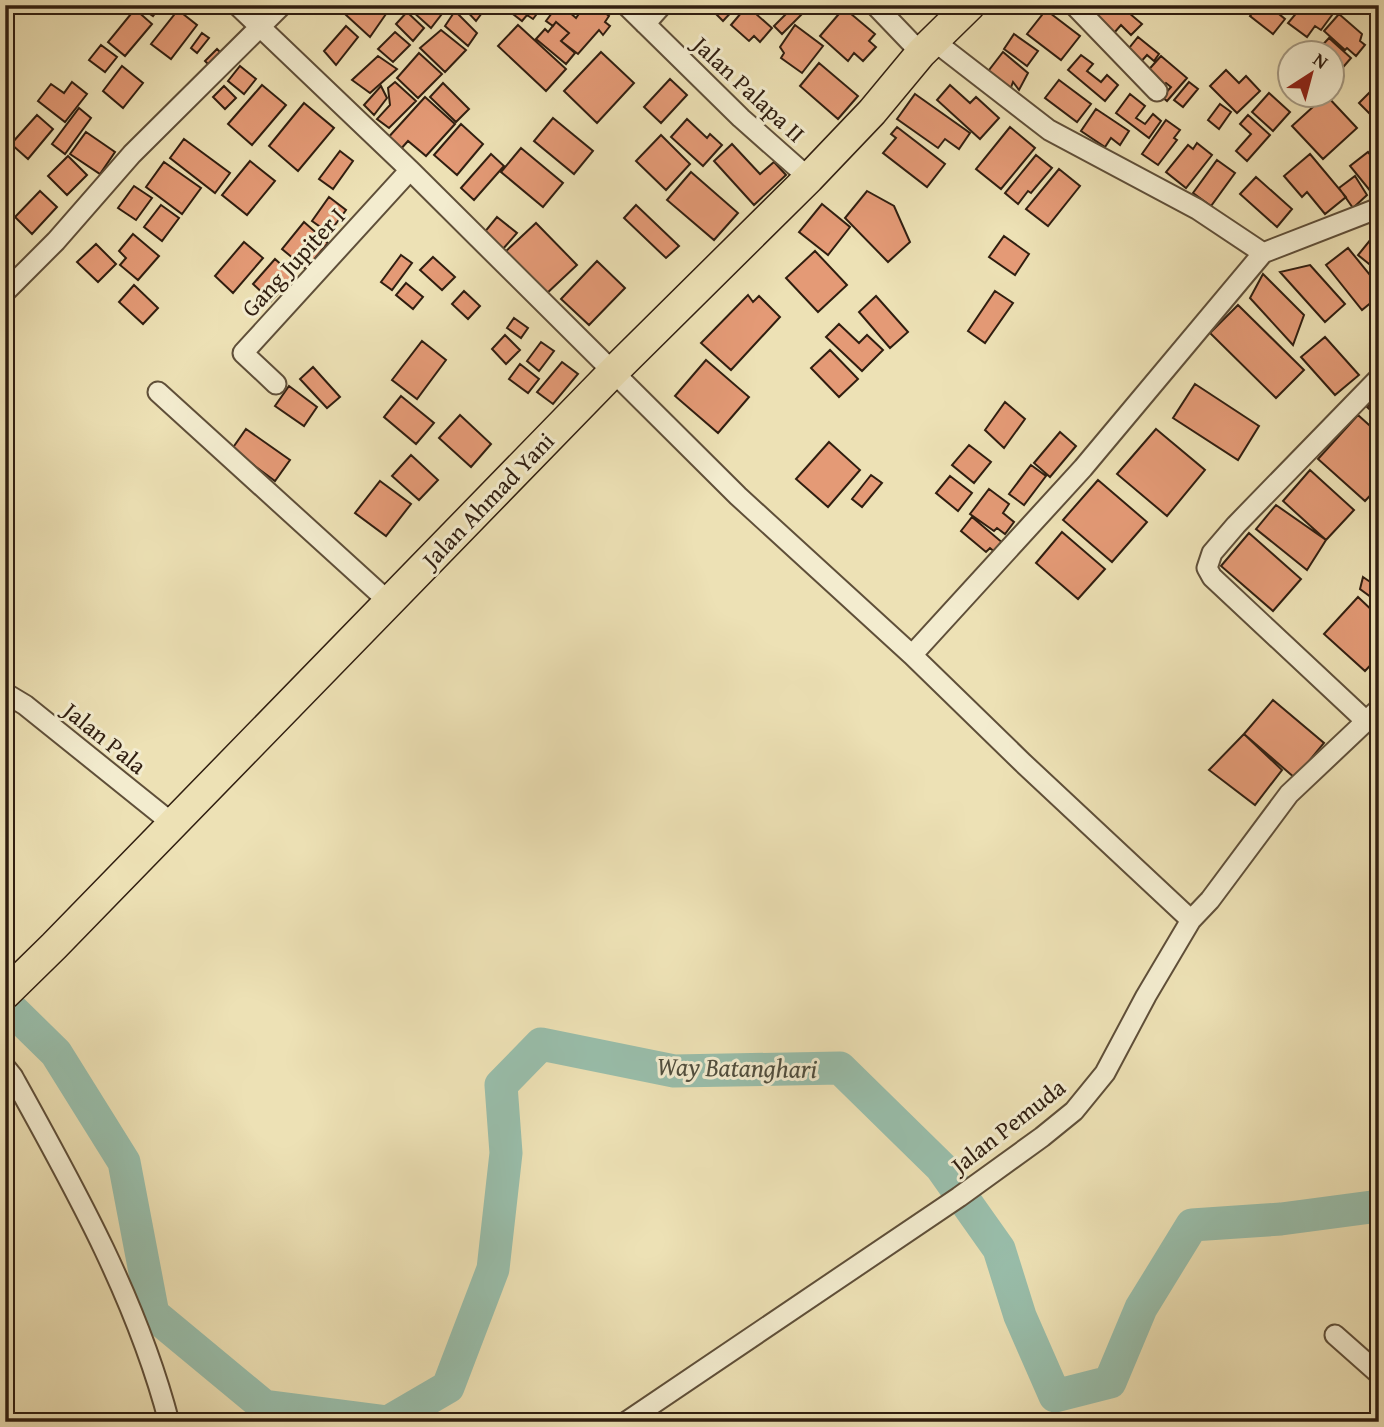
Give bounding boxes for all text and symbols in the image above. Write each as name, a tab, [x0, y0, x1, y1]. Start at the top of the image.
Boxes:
street label: Jalan Palapa II	[683, 26, 813, 150]
north arrow	[1276, 38, 1346, 108]
text: N	[1308, 45, 1335, 75]
street label: Gang Jupiter I	[233, 199, 353, 325]
street label: Jalan Ahmad Yani	[412, 424, 562, 578]
street label: Jalan Pala	[54, 692, 155, 783]
water label: Way Batanghari	[657, 1046, 818, 1088]
street label: Jalan Pemuda	[941, 1070, 1073, 1184]

